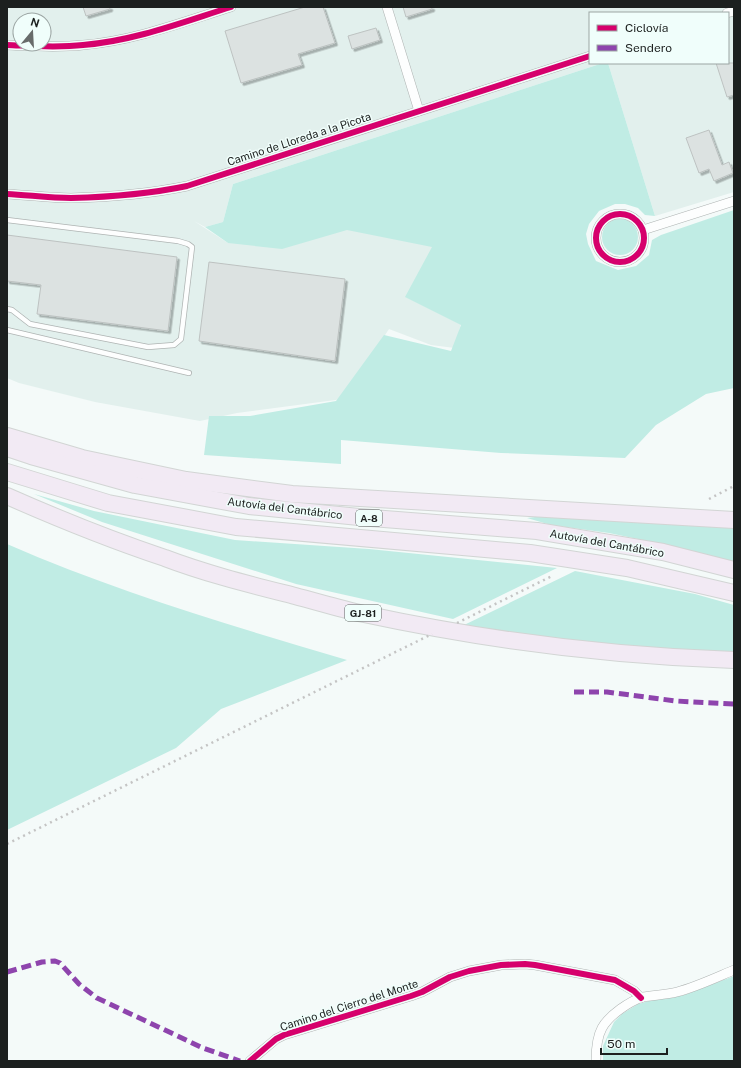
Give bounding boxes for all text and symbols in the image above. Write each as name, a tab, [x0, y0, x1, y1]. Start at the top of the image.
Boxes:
north arrow	[12, 12, 52, 52]
legend	[589, 12, 729, 64]
text: N	[29, 15, 41, 30]
text: Ciclovía	[625, 21, 668, 35]
text: Sendero	[625, 41, 672, 55]
street label: Camino de Lloreda a la Picota	[226, 110, 372, 168]
street label: Autovía del Cantábrico	[227, 495, 343, 521]
road number: A-8	[356, 510, 382, 526]
street label: Autovía del Cantábrico	[549, 527, 665, 559]
road number: GJ-81	[345, 605, 381, 621]
street label: Camino del Cierro del Monte	[278, 977, 420, 1033]
scale bar	[601, 1030, 667, 1056]
text: 50 m	[607, 1037, 635, 1051]

